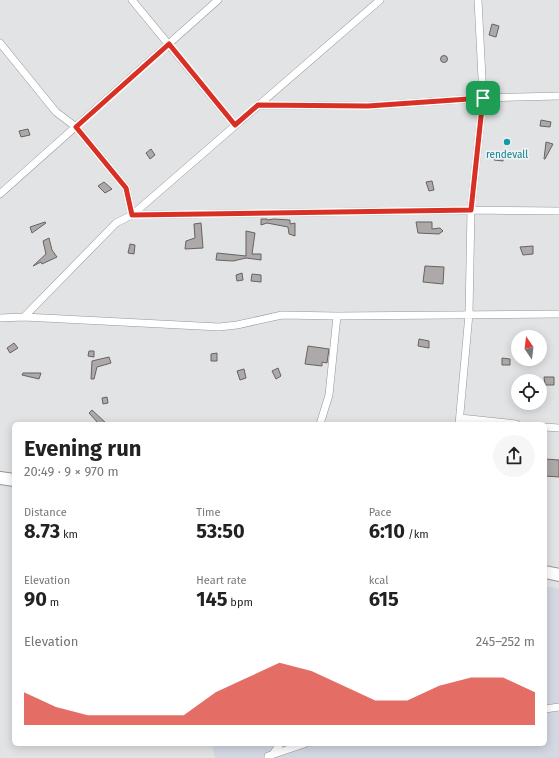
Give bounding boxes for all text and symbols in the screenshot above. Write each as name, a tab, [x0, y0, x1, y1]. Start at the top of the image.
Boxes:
pin	[466, 81, 500, 115]
icon: arrive	[472, 87, 494, 109]
marker: rendevall	[502, 137, 512, 147]
place label: rendevall	[486, 149, 528, 161]
north arrow	[511, 330, 547, 366]
map controls	[511, 330, 547, 410]
button: locate	[511, 374, 547, 410]
text: Evening run	[24, 435, 141, 462]
button: share	[493, 435, 535, 477]
text: 20:49 · 9 × 970 m	[24, 464, 119, 479]
text: Distance	[24, 506, 67, 519]
text: Time	[196, 506, 221, 519]
text: Pace	[369, 506, 391, 519]
text: 8.73	[24, 519, 60, 543]
text: 53:50	[196, 519, 245, 543]
text: 6:10	[369, 519, 405, 543]
text: km	[60, 528, 78, 541]
text: /km	[405, 528, 429, 541]
text: Elevation	[24, 574, 70, 587]
text: Heart rate	[196, 574, 246, 587]
text: kcal	[369, 574, 388, 587]
text: 90	[24, 587, 47, 611]
text: 145	[196, 587, 227, 611]
text: 615	[369, 587, 399, 611]
text: m	[47, 596, 59, 609]
text: bpm	[227, 596, 253, 609]
text: Elevation	[24, 634, 78, 649]
text: 245–252 m	[476, 634, 535, 649]

